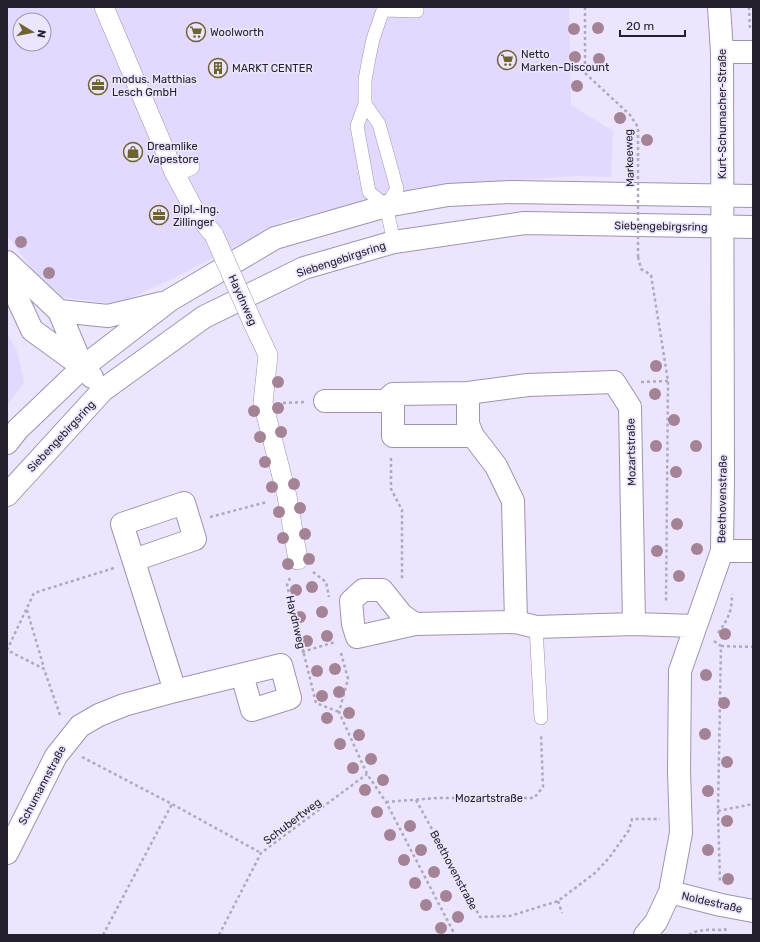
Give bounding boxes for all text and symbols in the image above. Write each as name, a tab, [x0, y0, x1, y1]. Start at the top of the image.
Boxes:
north arrow	[12, 12, 52, 52]
scale bar	[620, 12, 685, 38]
text: 20 m	[626, 19, 654, 33]
supermarket icon: Woolworth	[185, 21, 207, 43]
place label: Woolworth	[210, 26, 264, 39]
text: N	[34, 29, 48, 39]
place label: Netto Marken-Discount	[521, 48, 610, 74]
supermarket icon: Netto Marken-Discount	[496, 49, 518, 71]
street label: Kurt-Schumacher-Straße	[716, 49, 729, 179]
building icon: MARKT CENTER	[207, 57, 229, 79]
place label: MARKT CENTER	[232, 62, 313, 75]
place label: modus. Matthias Lesch GmbH	[112, 73, 197, 99]
office icon: modus. Matthias Lesch GmbH	[87, 74, 109, 96]
street label: Markeeweg	[622, 129, 637, 187]
place label: Dreamlike Vapestore	[147, 140, 199, 166]
shop icon: Dreamlike Vapestore	[122, 141, 144, 163]
place label: Dipl.-Ing. Zillinger	[173, 203, 219, 229]
office icon: Dipl.-Ing. Zillinger	[148, 204, 170, 226]
street label: Siebengebirgsring	[614, 219, 708, 234]
street label: Siebengebirgsring	[295, 239, 388, 280]
street label: Haydnweg	[226, 273, 260, 328]
street label: Siebengebirgsring	[25, 398, 98, 475]
street label: Mozartstraße	[624, 418, 639, 486]
street label: Beethovenstraße	[715, 455, 730, 543]
street label: Haydnweg	[283, 594, 308, 650]
street label: Schumannstraße	[16, 743, 69, 827]
street label: Mozartstraße	[455, 792, 523, 805]
street label: Schubertweg	[261, 795, 324, 847]
street label: Beethovenstraße	[427, 828, 480, 912]
street label: Noldestraße	[680, 889, 744, 916]

